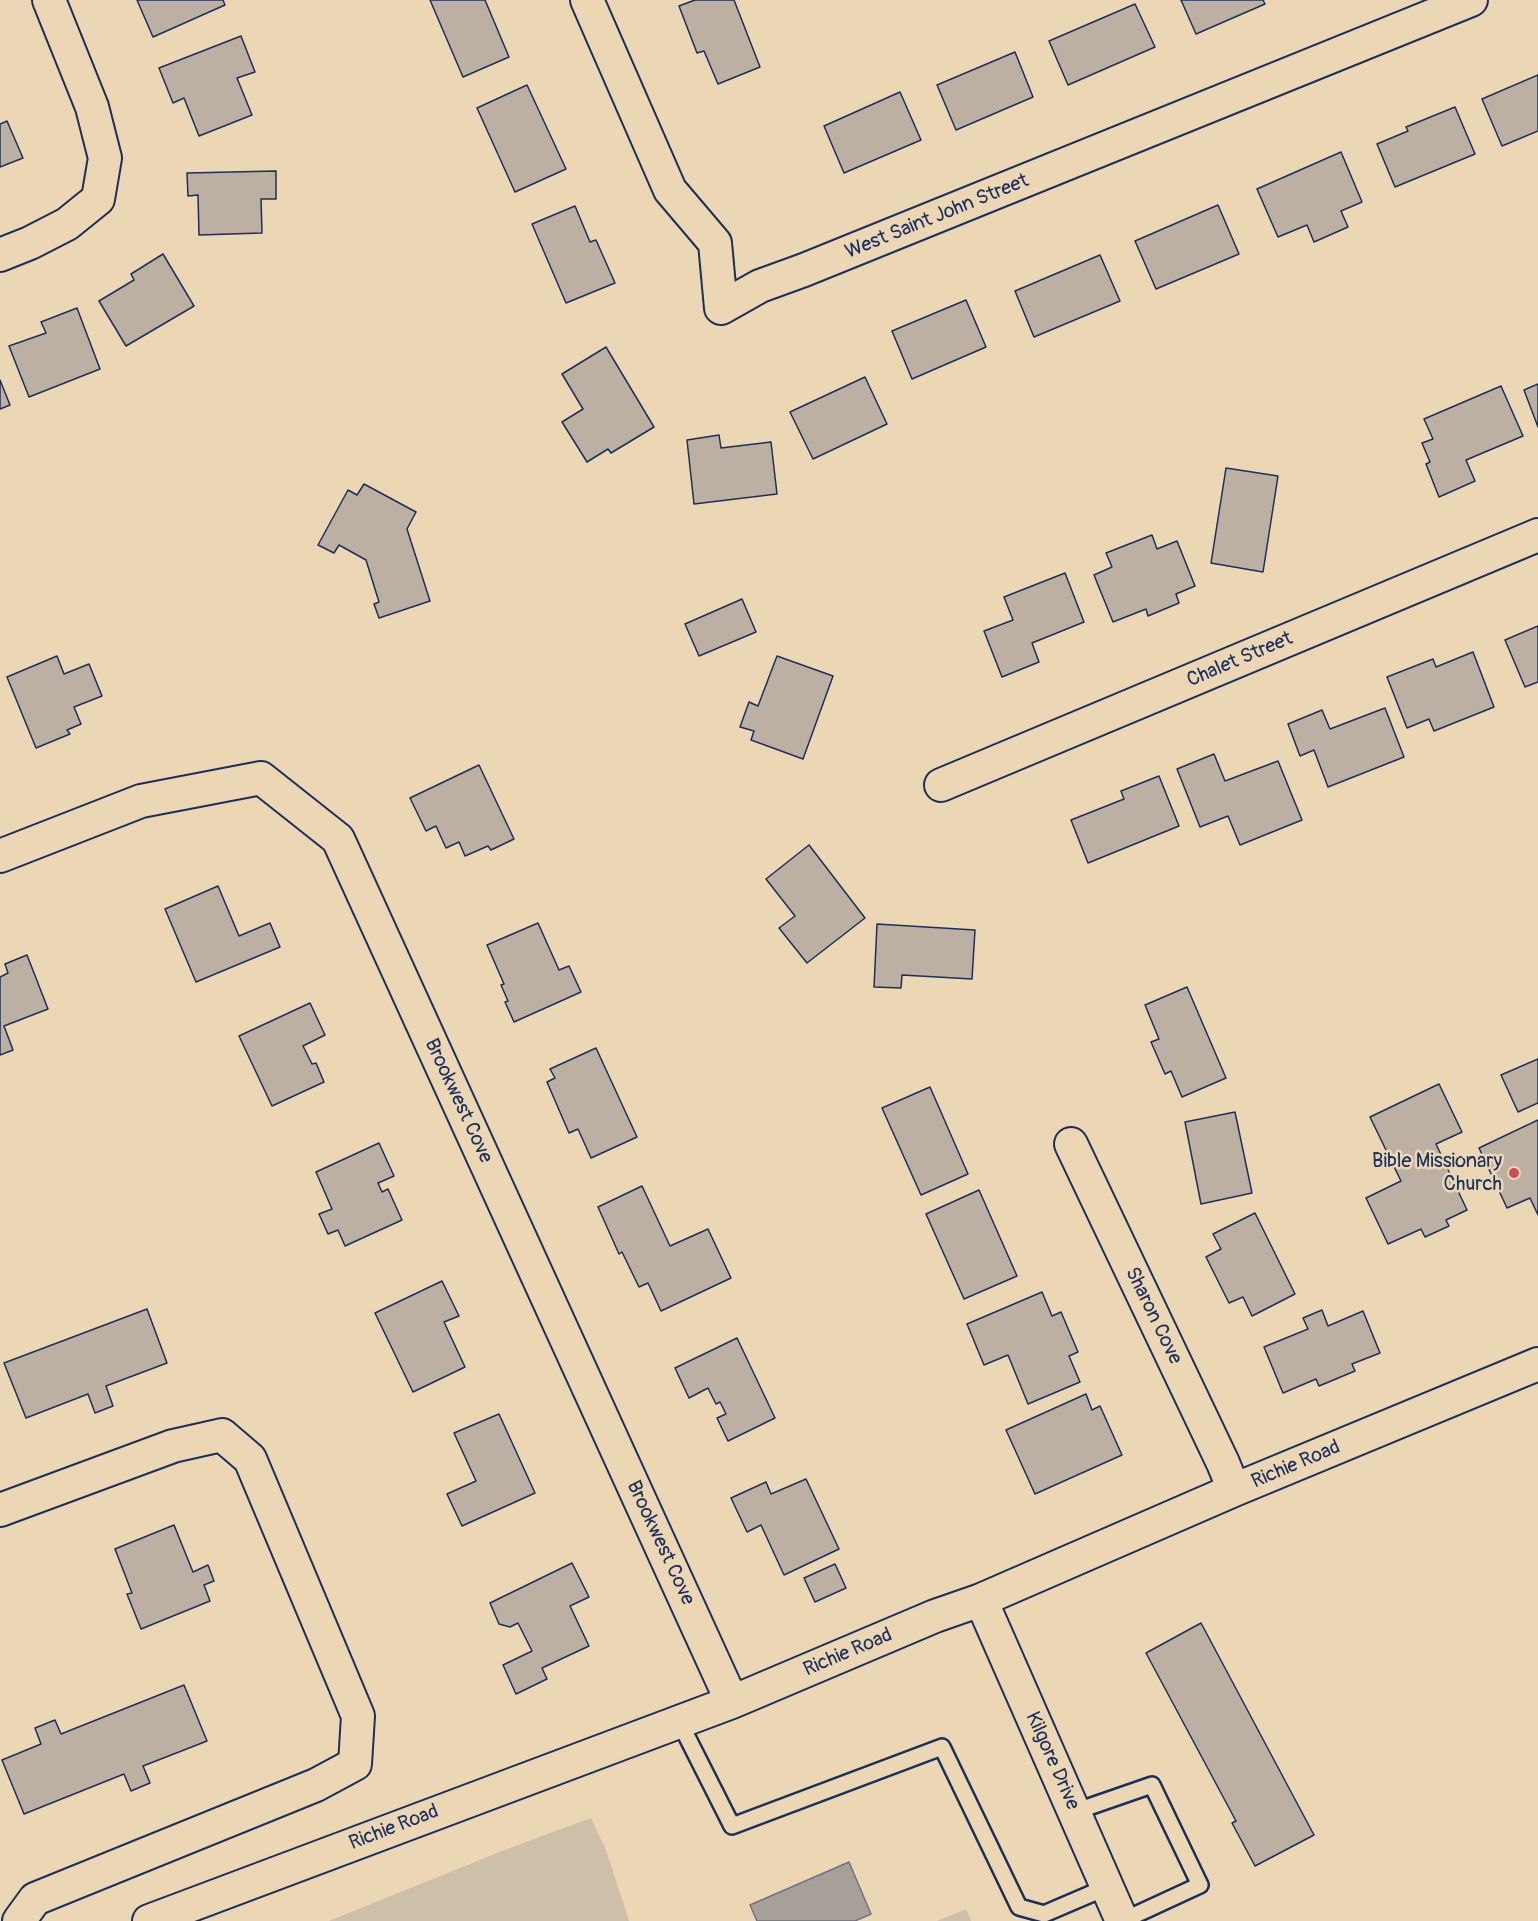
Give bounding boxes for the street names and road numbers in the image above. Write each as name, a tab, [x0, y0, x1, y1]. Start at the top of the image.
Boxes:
street label: West Saint John Street	[842, 169, 1032, 265]
street label: Chalet Street	[1184, 627, 1296, 693]
street label: Brookwest Cove	[419, 1035, 497, 1167]
street label: Sharon Cove	[1119, 1263, 1187, 1369]
street label: Richie Road	[1248, 1436, 1344, 1494]
street label: Brookwest Cove	[621, 1477, 699, 1609]
street label: Richie Road	[800, 1624, 896, 1682]
street label: Kilgore Drive	[1020, 1708, 1084, 1814]
street label: Richie Road	[346, 1800, 442, 1856]

